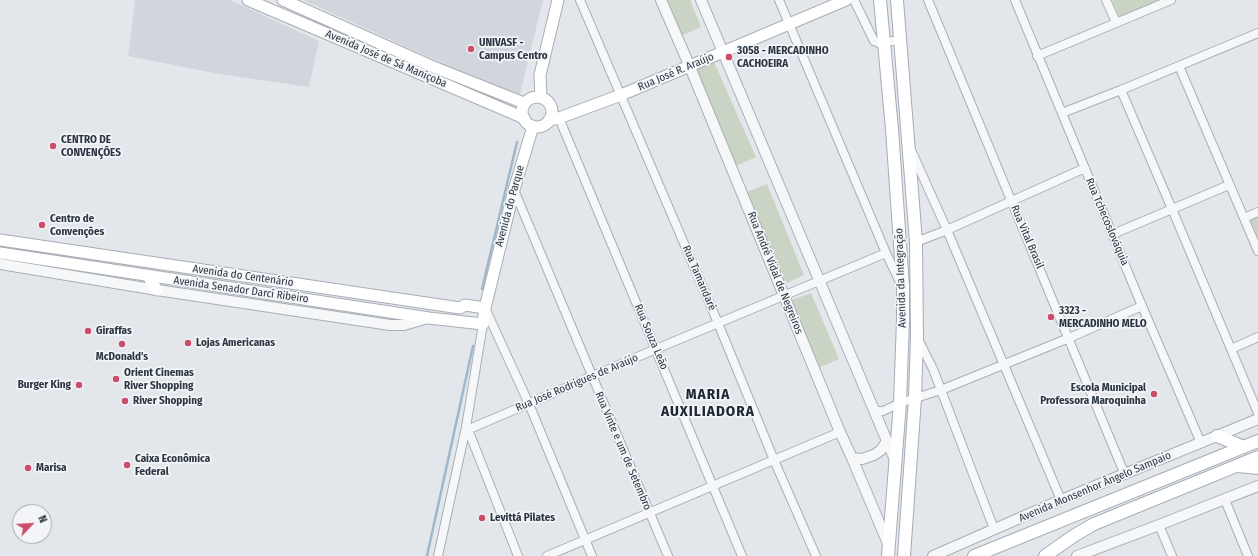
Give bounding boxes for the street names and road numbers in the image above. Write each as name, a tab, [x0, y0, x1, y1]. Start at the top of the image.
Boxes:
street label: Avenida José de Sá Maniçoba	[323, 27, 449, 91]
street label: Rua José R. Araújo	[636, 50, 716, 94]
street label: Avenida do Parque	[493, 164, 527, 248]
street label: Rua Tchecoslováquia	[1083, 176, 1131, 268]
street label: Rua Vital Brasil	[1008, 203, 1046, 271]
street label: Rua André Vidal de Negreiros	[744, 210, 806, 336]
street label: Avenida da Integração	[893, 228, 909, 328]
street label: Rua Tamandaré	[679, 243, 719, 313]
street label: Avenida do Centenário	[192, 262, 294, 290]
street label: Avenida Senador Darcí Ribeiro	[173, 274, 309, 306]
street label: Rua Souza Leão	[631, 302, 671, 372]
street label: Rua José Rodrigues de Araújo	[514, 351, 640, 415]
street label: Rua Vinte e um de Setembro	[592, 390, 654, 512]
street label: Avenida Monsenhor Ângelo Sampaio	[1017, 449, 1173, 525]

